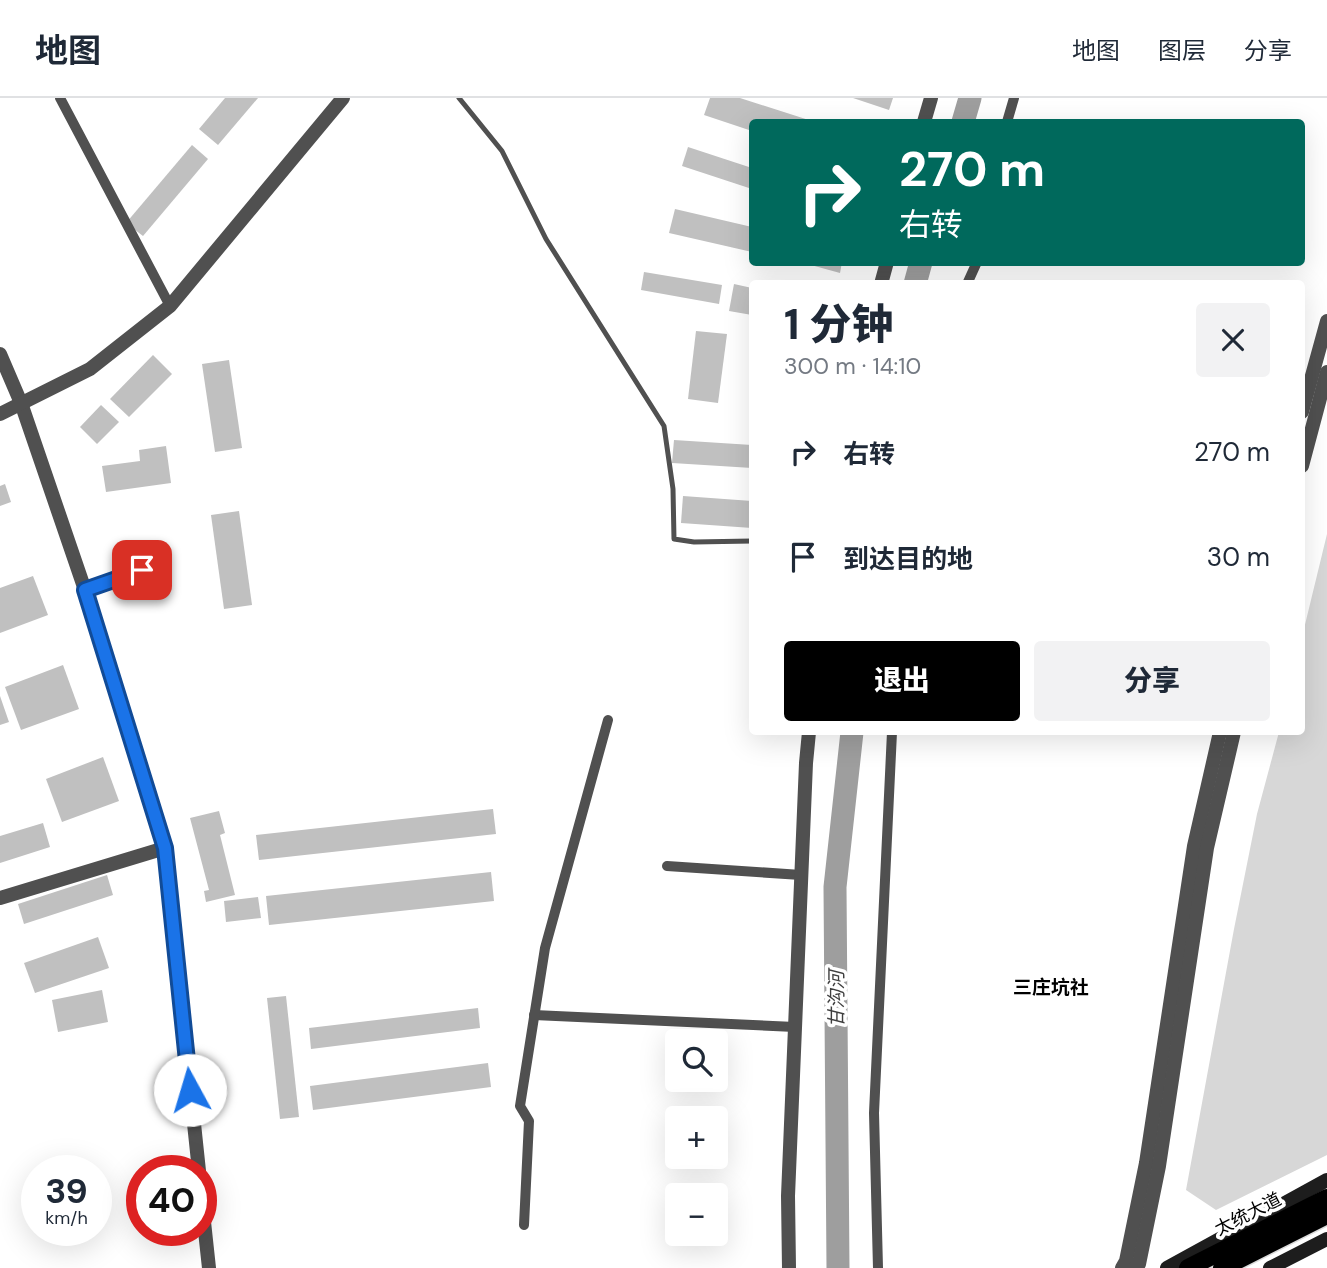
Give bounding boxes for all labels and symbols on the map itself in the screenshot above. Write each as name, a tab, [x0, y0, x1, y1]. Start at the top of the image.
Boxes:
pin	[112, 540, 172, 600]
water label: 甘沟河	[824, 967, 849, 1028]
district label: 三庄坑社	[1013, 975, 1089, 1000]
position arrow	[153, 1053, 227, 1127]
speed limit sign: 40	[126, 1155, 217, 1246]
street label: 太统大道	[1210, 1187, 1286, 1241]

